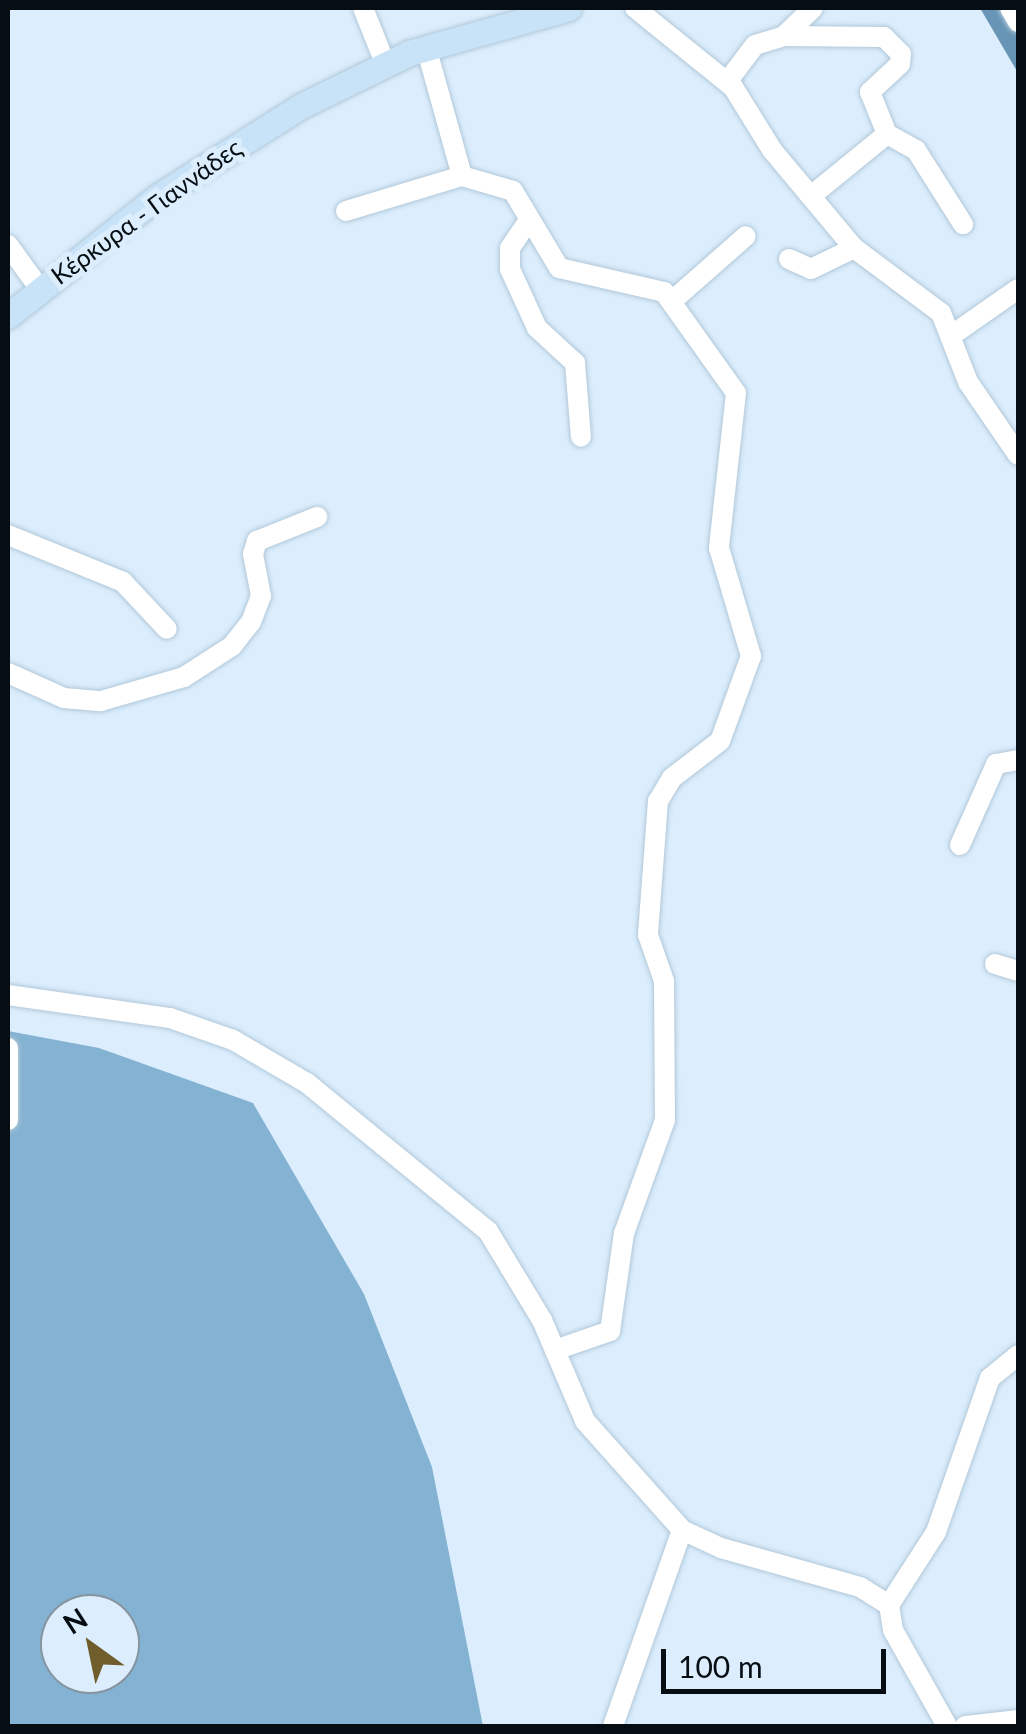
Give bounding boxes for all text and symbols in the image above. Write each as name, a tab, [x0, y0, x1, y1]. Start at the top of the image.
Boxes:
street label: Κέρκυρα - Γιαννάδες	[45, 132, 247, 290]
north arrow	[40, 1594, 140, 1694]
text: N	[56, 1600, 93, 1641]
scale bar	[666, 1629, 891, 1691]
text: 100 m	[678, 1648, 763, 1684]

